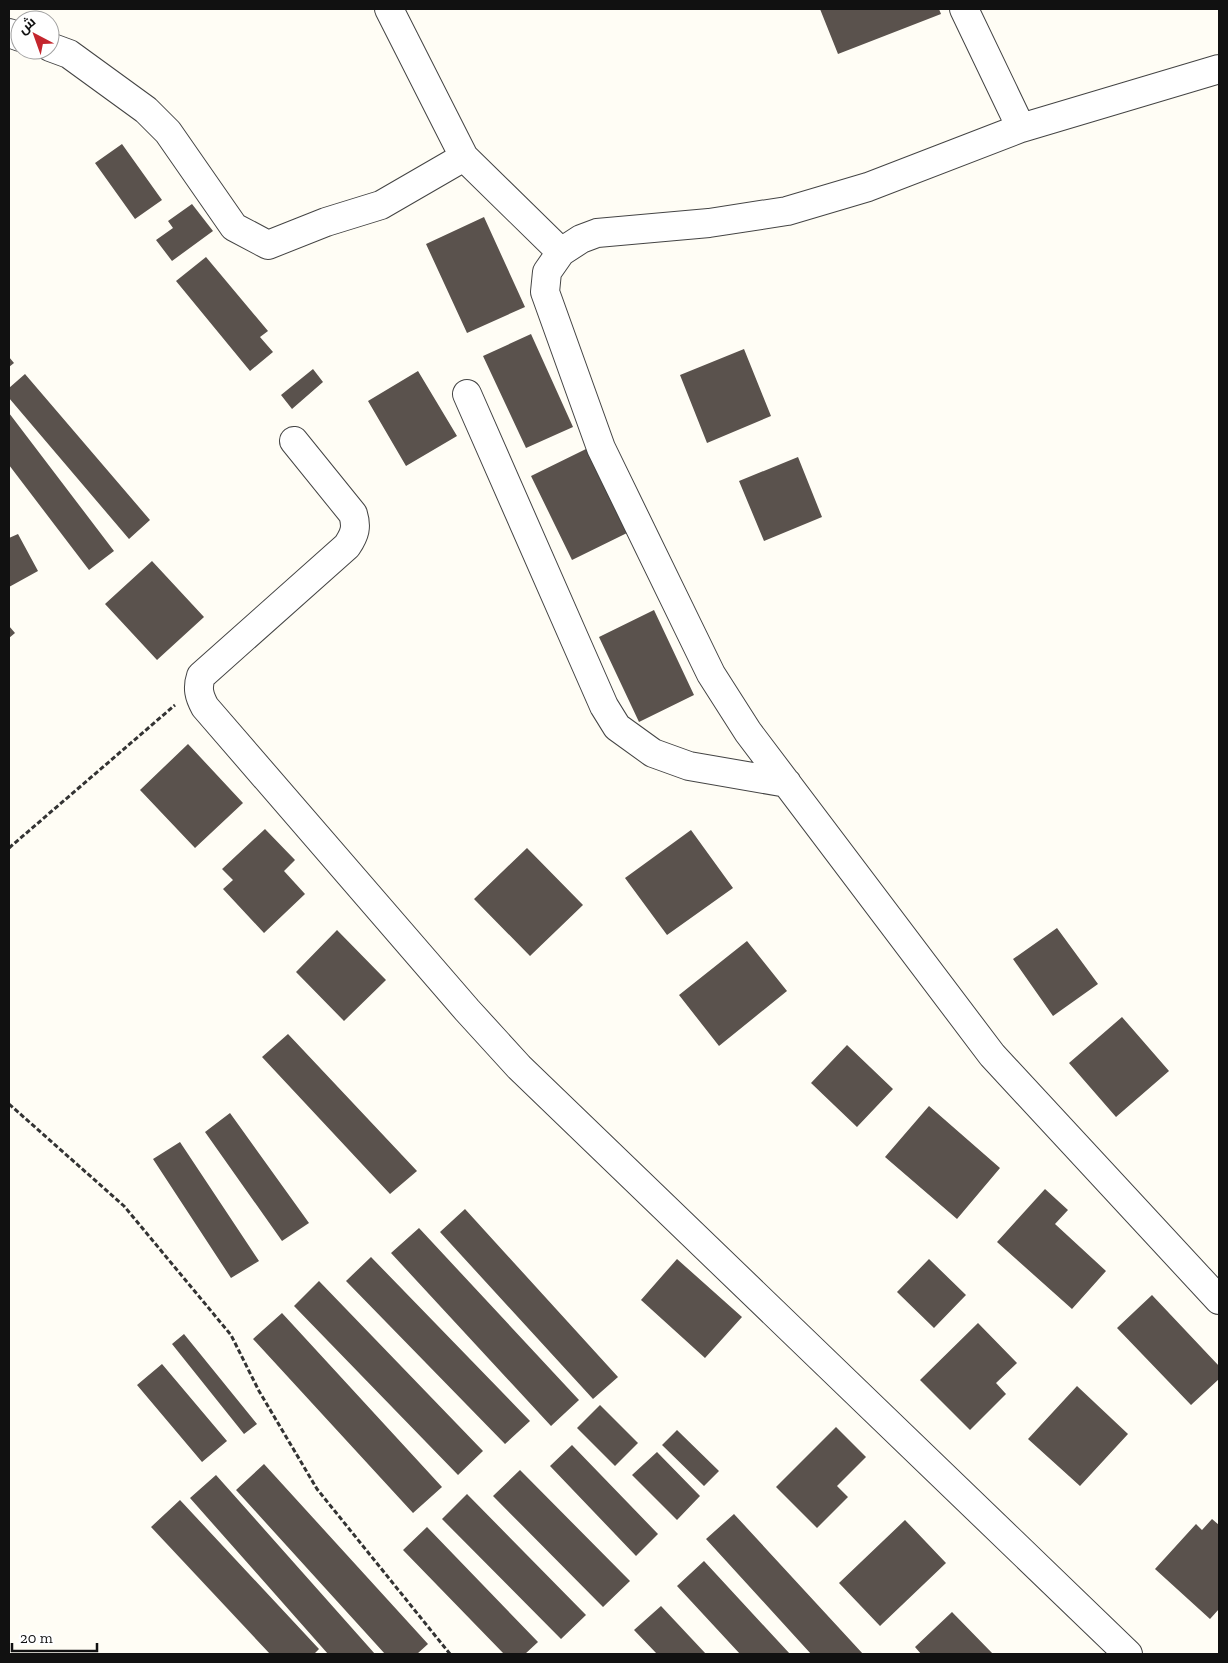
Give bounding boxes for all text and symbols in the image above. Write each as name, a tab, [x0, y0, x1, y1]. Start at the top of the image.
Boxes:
north arrow	[10, 10, 60, 60]
text: ش	[14, 13, 39, 38]
scale bar	[12, 1620, 98, 1652]
text: 20 m	[20, 1629, 53, 1647]

